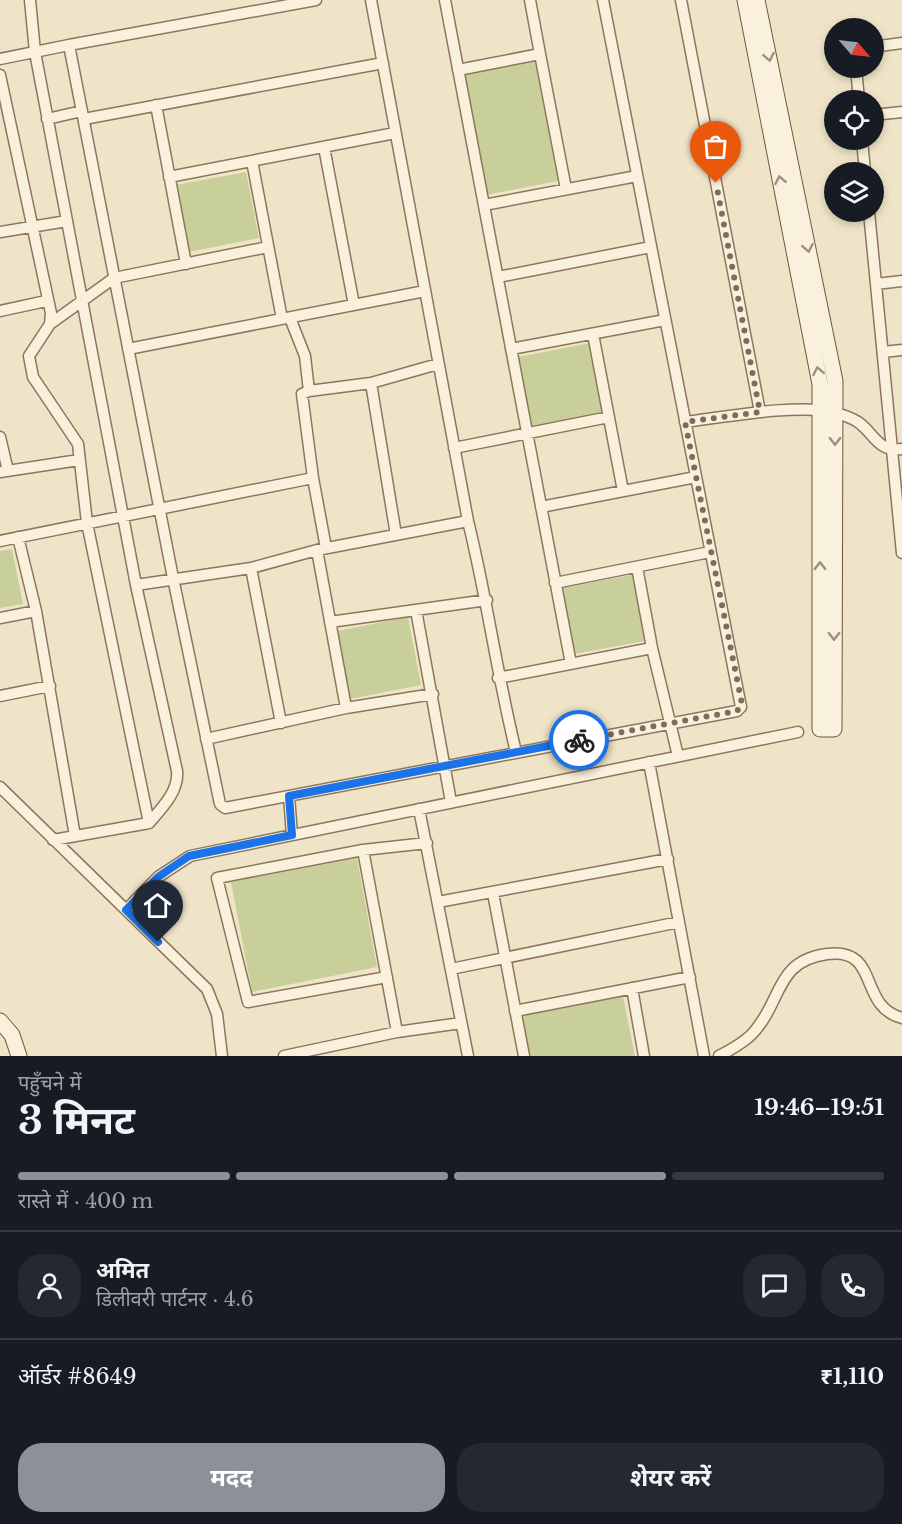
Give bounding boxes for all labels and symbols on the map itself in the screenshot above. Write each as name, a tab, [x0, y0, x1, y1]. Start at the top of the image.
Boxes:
north arrow	[824, 18, 884, 78]
one-way arrow	[762, 52, 775, 62]
pin	[690, 121, 741, 183]
one-way arrow	[774, 175, 787, 185]
one-way arrow	[801, 243, 814, 253]
one-way arrow	[812, 366, 825, 376]
one-way arrow	[829, 436, 841, 445]
one-way arrow	[814, 561, 826, 570]
one-way arrow	[828, 631, 840, 640]
courier	[549, 710, 609, 770]
pin	[132, 880, 183, 942]

